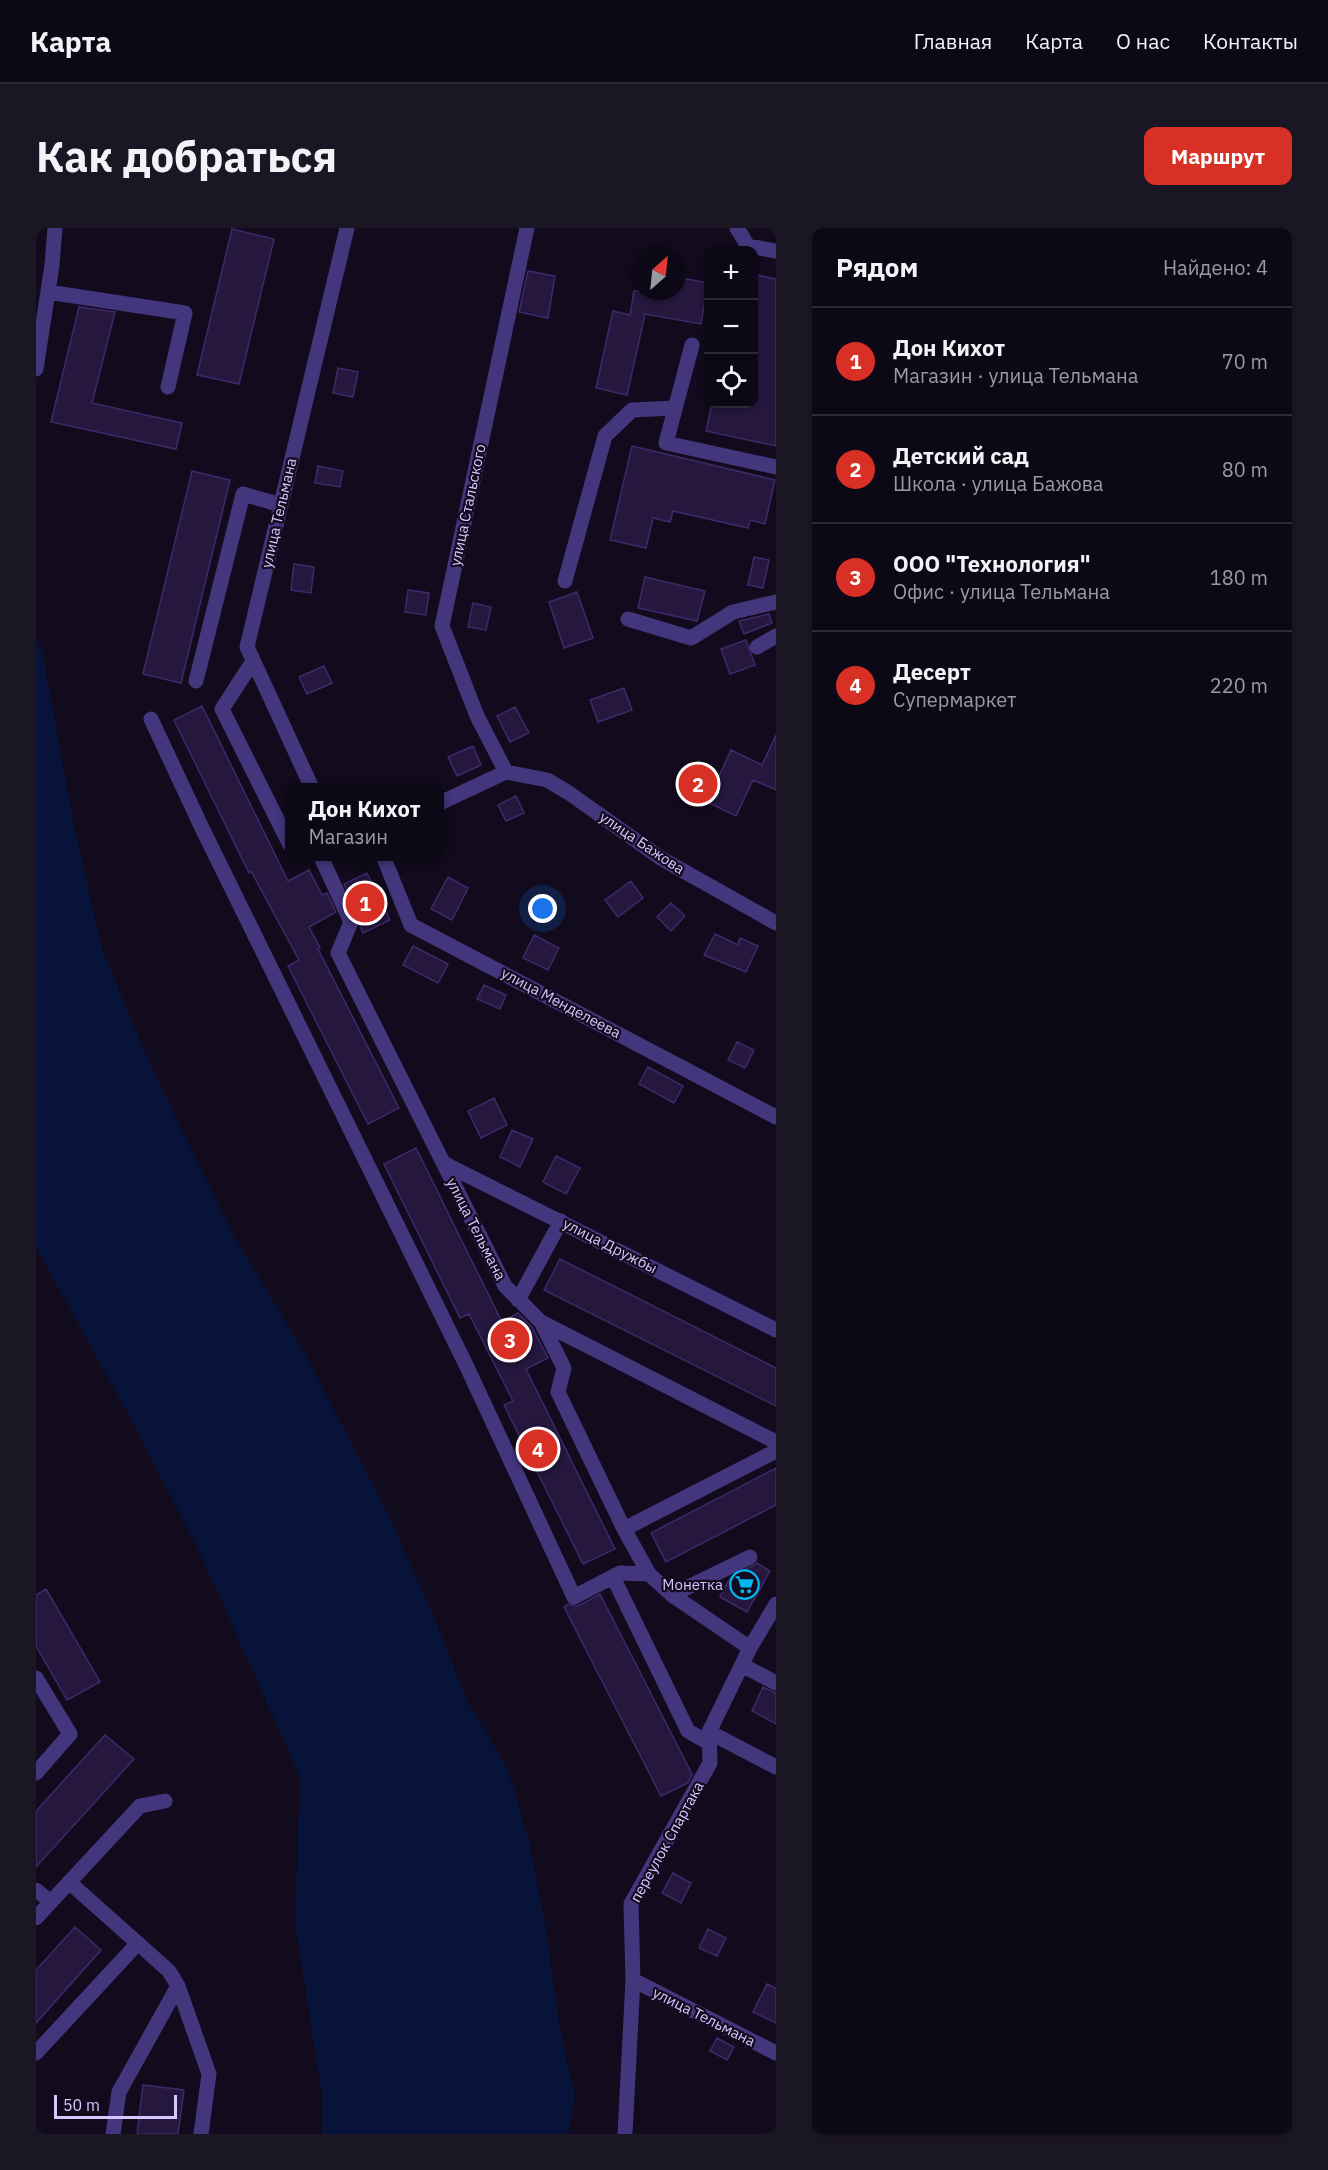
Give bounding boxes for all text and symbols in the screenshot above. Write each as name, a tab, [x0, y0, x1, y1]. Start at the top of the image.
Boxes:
text: Карта	[30, 23, 111, 60]
text: Главная	[914, 27, 992, 55]
text: Карта	[1025, 27, 1083, 55]
text: О нас	[1116, 27, 1170, 55]
text: Контакты	[1203, 27, 1298, 55]
button: Маршрут	[1144, 127, 1292, 185]
text: Как добраться	[36, 129, 337, 184]
north arrow	[632, 246, 686, 300]
map controls	[704, 246, 758, 408]
button: +	[704, 246, 758, 300]
text: Рядом	[836, 250, 918, 284]
text: Найдено: 4	[1163, 254, 1268, 281]
button: −	[704, 300, 758, 354]
text: Дон Кихот	[893, 333, 1005, 362]
text: 1	[850, 348, 862, 375]
text: 70 m	[1222, 348, 1268, 375]
button: locate	[704, 354, 758, 408]
text: Магазин · улица Тельмана	[893, 362, 1138, 389]
text: Детский сад	[893, 441, 1029, 470]
street label: улица Стальского	[445, 442, 490, 568]
street label: улица Тельмана	[257, 456, 300, 570]
text: 2	[850, 456, 862, 483]
text: 80 m	[1222, 456, 1268, 483]
text: Школа · улица Бажова	[893, 470, 1103, 497]
text: ООО "Технология"	[893, 549, 1091, 578]
text: 3	[850, 564, 862, 591]
text: 180 m	[1210, 564, 1268, 591]
text: Офис · улица Тельмана	[893, 578, 1110, 605]
text: Десерт	[893, 657, 971, 686]
text: 4	[850, 672, 862, 699]
text: 220 m	[1210, 672, 1268, 699]
text: Супермаркет	[893, 686, 1016, 713]
pin: 2	[678, 762, 718, 806]
popup	[285, 783, 444, 861]
text: Дон Кихот	[308, 794, 421, 823]
street label: улица Бажова	[596, 807, 688, 878]
text: Магазин	[308, 823, 388, 850]
pin: 1	[346, 880, 384, 926]
your location	[528, 894, 557, 923]
street label: улица Менделеева	[498, 963, 624, 1042]
street label: улица Тельмана	[442, 1174, 510, 1283]
street label: улица Дружбы	[560, 1214, 660, 1277]
pin: 3	[490, 1318, 530, 1362]
pin: 4	[518, 1426, 558, 1472]
supermarket icon: Монетка	[728, 1569, 760, 1601]
place label: Монетка	[662, 1575, 723, 1594]
street label: переулок Спартака	[626, 1778, 708, 1905]
street label: улица Тельмана	[650, 1983, 759, 2051]
scale bar	[54, 2092, 177, 2120]
text: 50 m	[63, 2095, 100, 2115]

